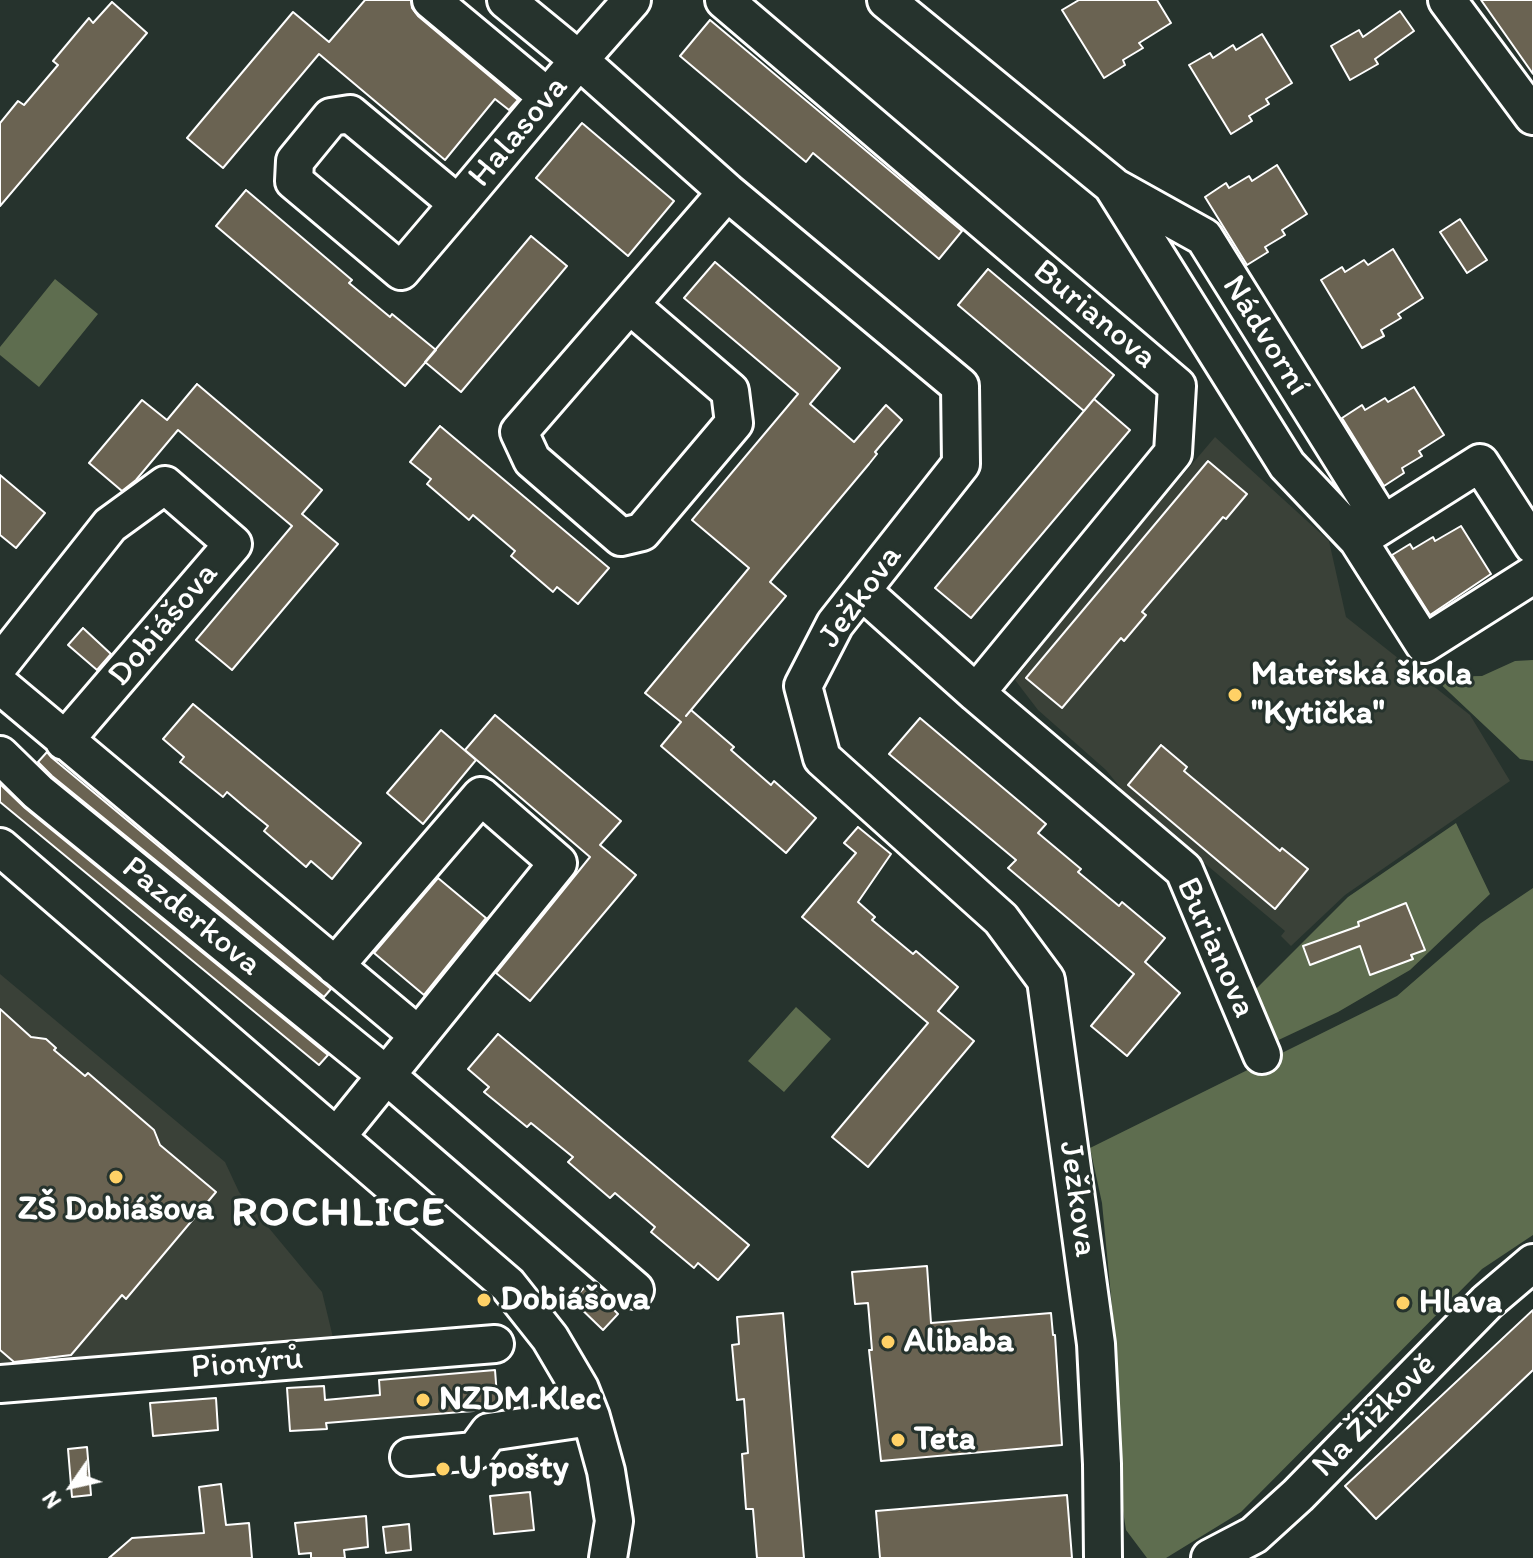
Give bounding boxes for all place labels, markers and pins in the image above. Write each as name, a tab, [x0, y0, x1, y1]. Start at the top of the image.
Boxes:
place label: Mateřská škola "Kytička"	[1251, 655, 1472, 734]
marker: Mateřská škola "Kytička"	[1226, 686, 1244, 704]
marker: ZŠ Dobiášova	[107, 1168, 125, 1186]
place label: ZŠ Dobiášova	[18, 1190, 214, 1230]
place label: Dobiášova	[500, 1280, 650, 1320]
place label: Hlava	[1419, 1283, 1502, 1323]
marker: Dobiášova	[475, 1291, 493, 1309]
marker: Hlava	[1394, 1294, 1412, 1312]
place label: Alibaba	[904, 1322, 1014, 1362]
marker: Alibaba	[879, 1333, 897, 1351]
place label: NZDM Klec	[439, 1380, 601, 1420]
marker: NZDM Klec	[414, 1391, 432, 1409]
place label: Teta	[914, 1420, 975, 1460]
marker: Teta	[889, 1431, 907, 1449]
place label: U pošty	[459, 1449, 569, 1489]
marker: U pošty	[434, 1460, 452, 1478]

